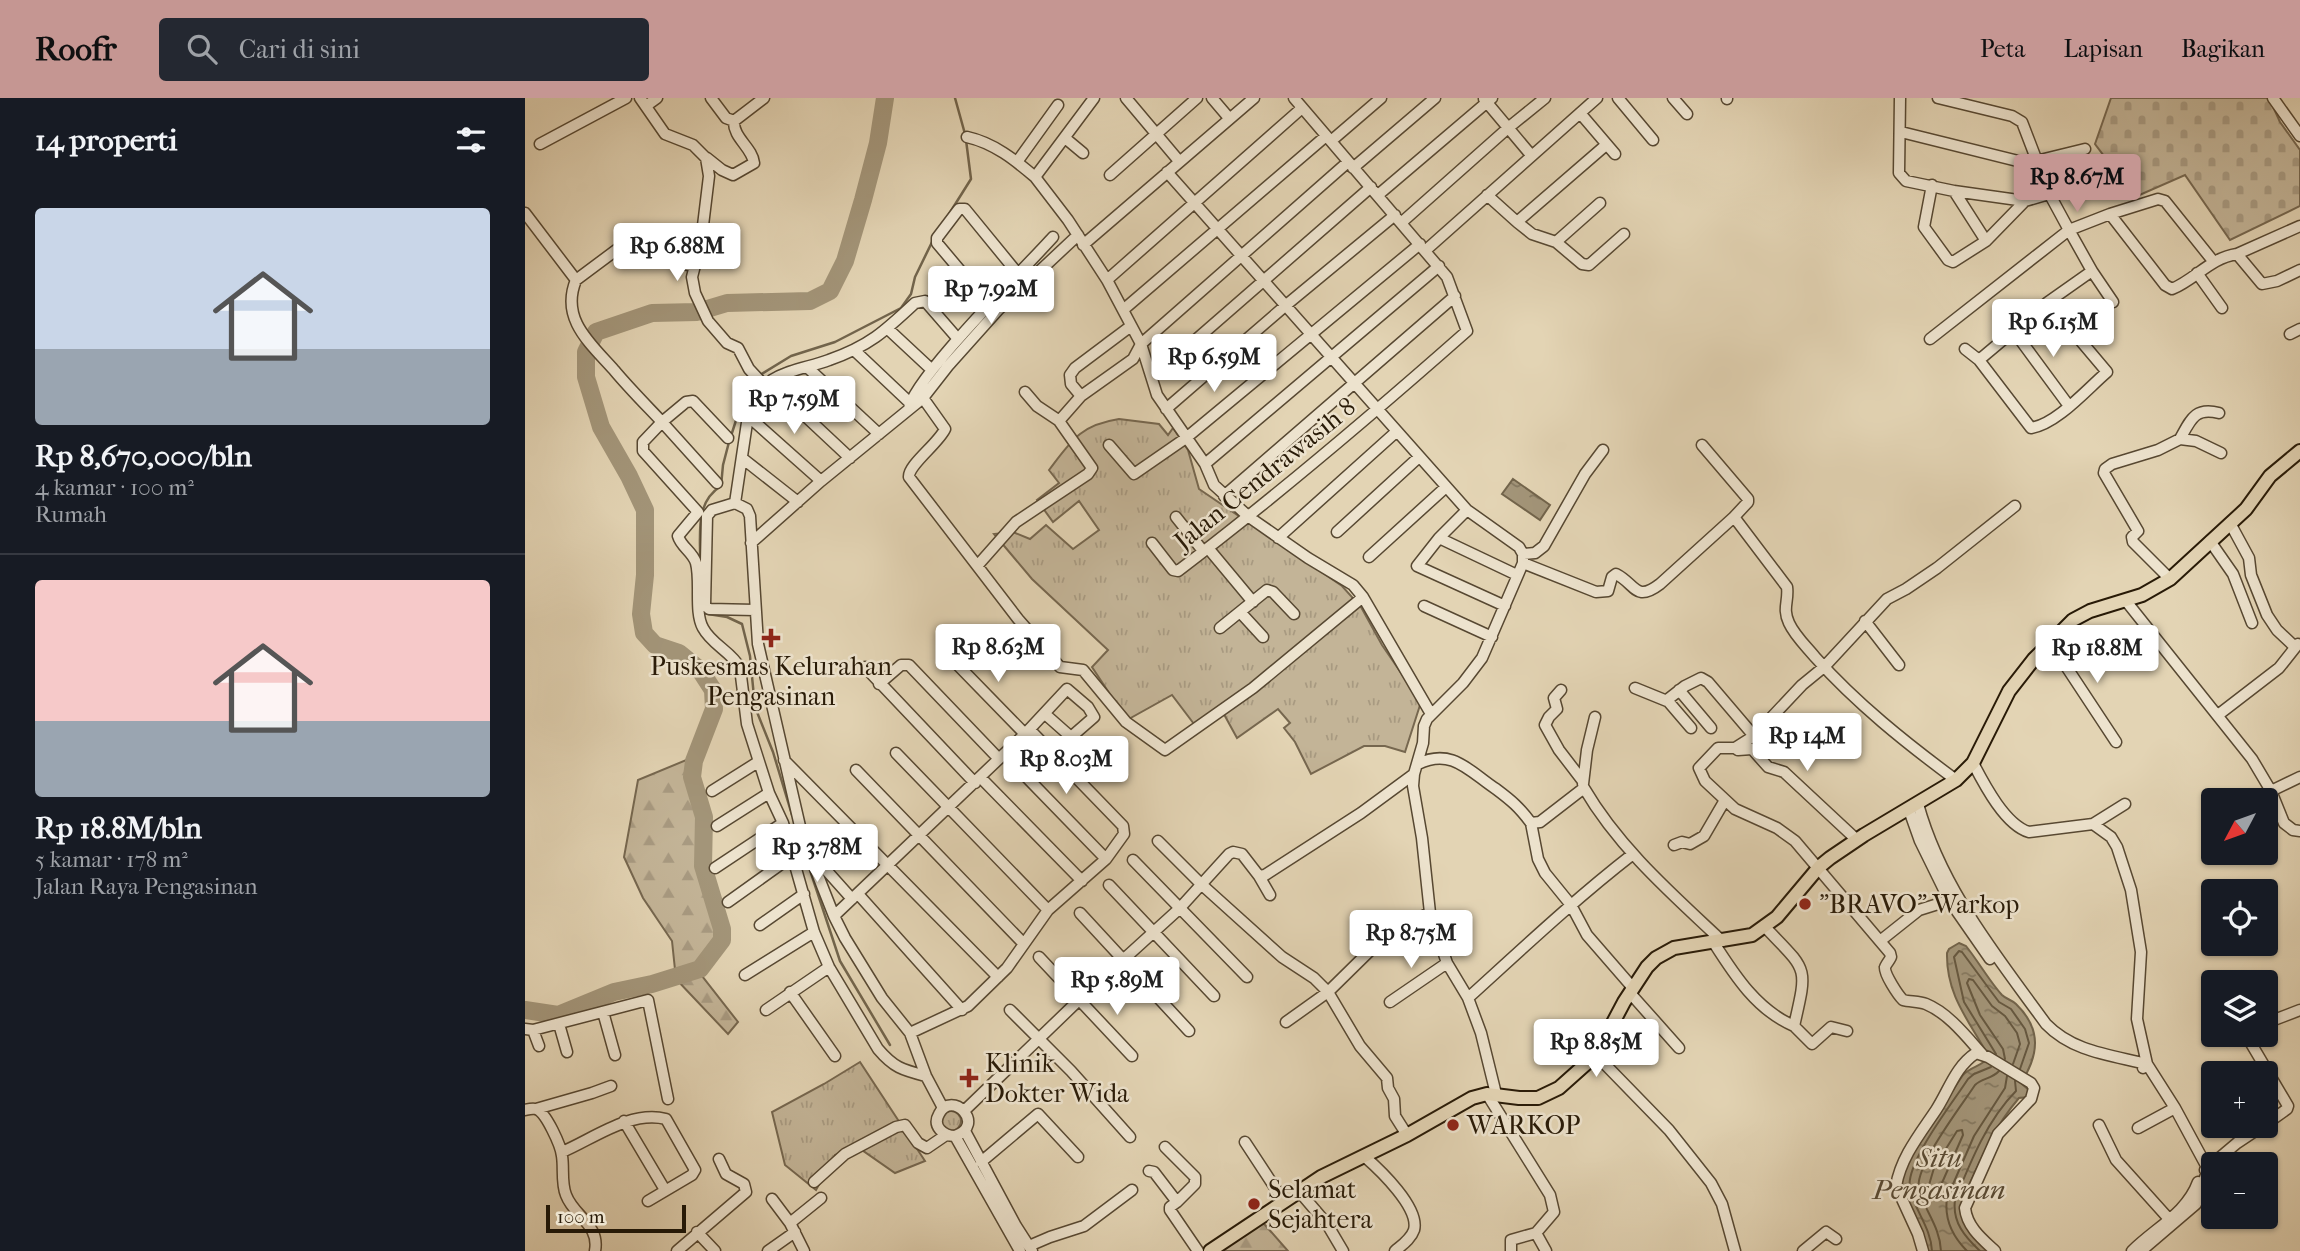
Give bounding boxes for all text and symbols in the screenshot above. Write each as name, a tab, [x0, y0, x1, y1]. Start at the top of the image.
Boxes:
search box	[159, 18, 649, 81]
text: Roofr	[35, 30, 117, 69]
icon: search	[183, 30, 221, 68]
text: Cari di sini	[239, 34, 360, 65]
text: Peta	[1980, 35, 2025, 63]
text: Lapisan	[2063, 35, 2143, 63]
text: Bagikan	[2181, 35, 2265, 63]
icon: filters	[452, 121, 490, 159]
text: 14 properti	[35, 123, 177, 158]
pin: Rp 8.67M	[2005, 155, 2149, 214]
text: Rp 8.67M	[2030, 163, 2124, 190]
pin: Rp 6.88M	[605, 223, 749, 283]
text: Rp 6.88M	[629, 232, 725, 259]
icon: home	[200, 253, 326, 379]
pin: Rp 7.92M	[919, 266, 1063, 326]
text: Rp 7.92M	[944, 275, 1038, 302]
pin: Rp 6.15M	[1981, 300, 2125, 359]
text: Rp 6.15M	[2008, 308, 2098, 335]
pin: Rp 6.59M	[1142, 334, 1286, 394]
text: Rp 6.59M	[1167, 343, 1261, 370]
pin: Rp 7.59M	[722, 376, 866, 436]
text: Rp 7.59M	[748, 385, 840, 412]
street label: Jalan Cendrawasih 8	[1166, 391, 1362, 558]
text: Rp 8,670,000/bln	[35, 439, 252, 474]
text: 4 kamar · 100 m²	[35, 474, 194, 501]
text: Rumah	[35, 501, 107, 528]
pin: Rp 8.63M	[926, 624, 1070, 684]
icon: home	[200, 625, 326, 751]
pin: Rp 18.8M	[2025, 626, 2169, 685]
marker: Puskesmas Kelurahan Pengasinan	[761, 628, 781, 648]
text: Rp 8.63M	[952, 633, 1045, 660]
text: Rp 18.8M	[2052, 634, 2142, 661]
place label: Puskesmas Kelurahan Pengasinan	[650, 651, 892, 712]
pin: Rp 14M	[1750, 714, 1864, 773]
text: Rp 14M	[1769, 722, 1845, 749]
pin: Rp 8.03M	[994, 736, 1138, 796]
text: Rp 8.03M	[1019, 745, 1113, 772]
north arrow	[2201, 788, 2279, 864]
map controls	[2201, 788, 2278, 1229]
text: Rp 18.8M/bln	[35, 811, 202, 846]
pin: Rp 3.78M	[745, 824, 889, 884]
text: Rp 3.78M	[772, 833, 862, 860]
text: 5 kamar · 178 m²	[35, 846, 188, 873]
text: Jalan Raya Pengasinan	[35, 873, 258, 900]
button: locate	[2201, 879, 2278, 956]
place label: "BRAVO" Warkop	[1819, 889, 2019, 920]
marker: "BRAVO" Warkop	[1797, 896, 1813, 912]
pin: Rp 8.75M	[1339, 910, 1483, 970]
text: Rp 8.75M	[1366, 919, 1456, 946]
pin: Rp 5.89M	[1045, 958, 1189, 1017]
text: Rp 5.89M	[1070, 966, 1164, 993]
button: layers	[2201, 970, 2278, 1047]
pin: Rp 8.85M	[1524, 1020, 1668, 1079]
text: Rp 8.85M	[1550, 1028, 1642, 1055]
place label: Klinik Dokter Wida	[985, 1048, 1130, 1109]
button: +	[2201, 1061, 2278, 1138]
marker: Klinik Dokter Wida	[959, 1068, 979, 1088]
place label: WARKOP	[1466, 1110, 1581, 1141]
marker: WARKOP	[1445, 1117, 1461, 1133]
water label: Situ Pengasinan	[1870, 1141, 2006, 1206]
button: −	[2201, 1152, 2278, 1229]
place label: Selamat Sejahtera	[1268, 1174, 1374, 1235]
marker: Selamat Sejahtera	[1246, 1196, 1262, 1212]
scale bar	[546, 1202, 686, 1234]
text: 100 m	[557, 1206, 605, 1228]

